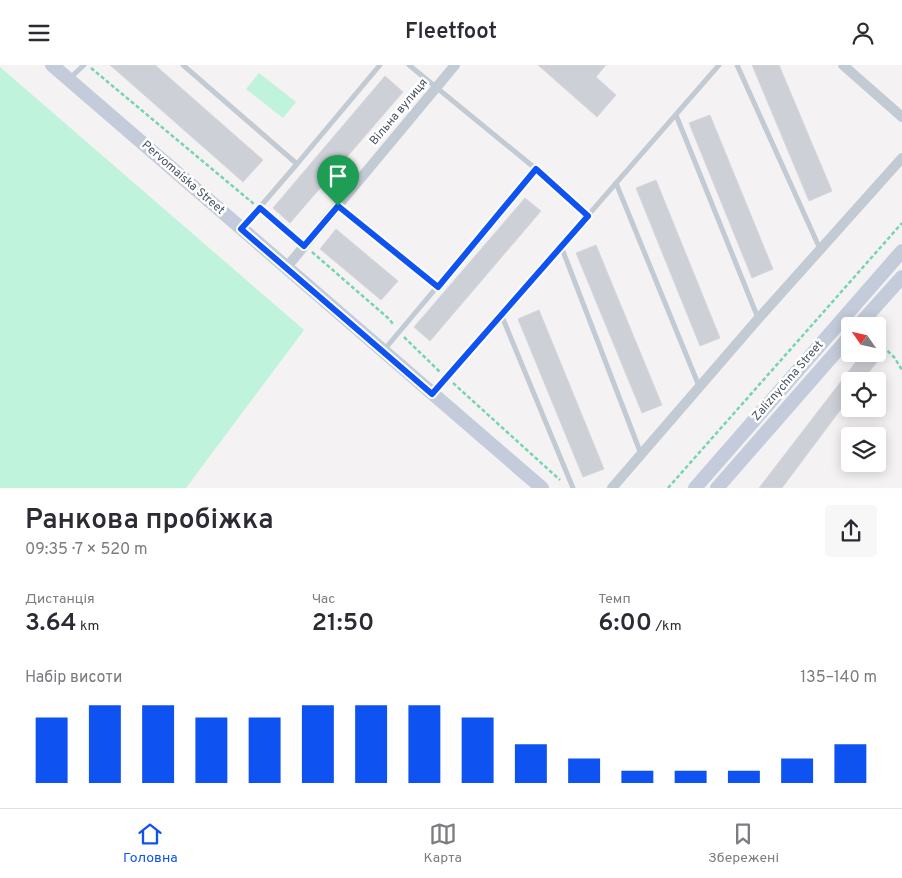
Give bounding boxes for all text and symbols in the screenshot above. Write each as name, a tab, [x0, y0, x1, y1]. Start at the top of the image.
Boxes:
icon: menu	[25, 19, 53, 47]
text: Fleetfoot	[405, 19, 497, 46]
icon: person	[849, 19, 877, 47]
street label: Вільна вулиця	[366, 75, 432, 149]
street label: Pervomaiska Street	[138, 137, 228, 219]
pin	[317, 155, 359, 206]
icon: arrive	[324, 162, 352, 190]
north arrow	[841, 317, 886, 363]
map controls	[841, 317, 886, 472]
street label: Zaliznychna Street	[749, 338, 827, 424]
button: locate	[841, 372, 886, 417]
button: layers	[841, 427, 886, 472]
text: Ранкова пробіжка	[25, 503, 274, 539]
button: share	[825, 505, 877, 557]
text: 09:35 · 7 × 520 m	[25, 540, 148, 560]
text: Дистанція	[25, 591, 95, 608]
text: Час	[312, 591, 335, 608]
text: Темп	[598, 591, 631, 608]
text: 3.64	[25, 608, 77, 640]
text: 21:50	[312, 608, 374, 640]
text: 6:00	[598, 608, 652, 640]
text: km	[77, 618, 99, 635]
text: /km	[652, 618, 682, 635]
text: Набір висоти	[25, 668, 122, 688]
text: 135–140 m	[800, 668, 877, 688]
tab: Головна	[123, 820, 178, 867]
tab: Карта	[424, 820, 462, 867]
tab: Збережені	[708, 820, 779, 867]

